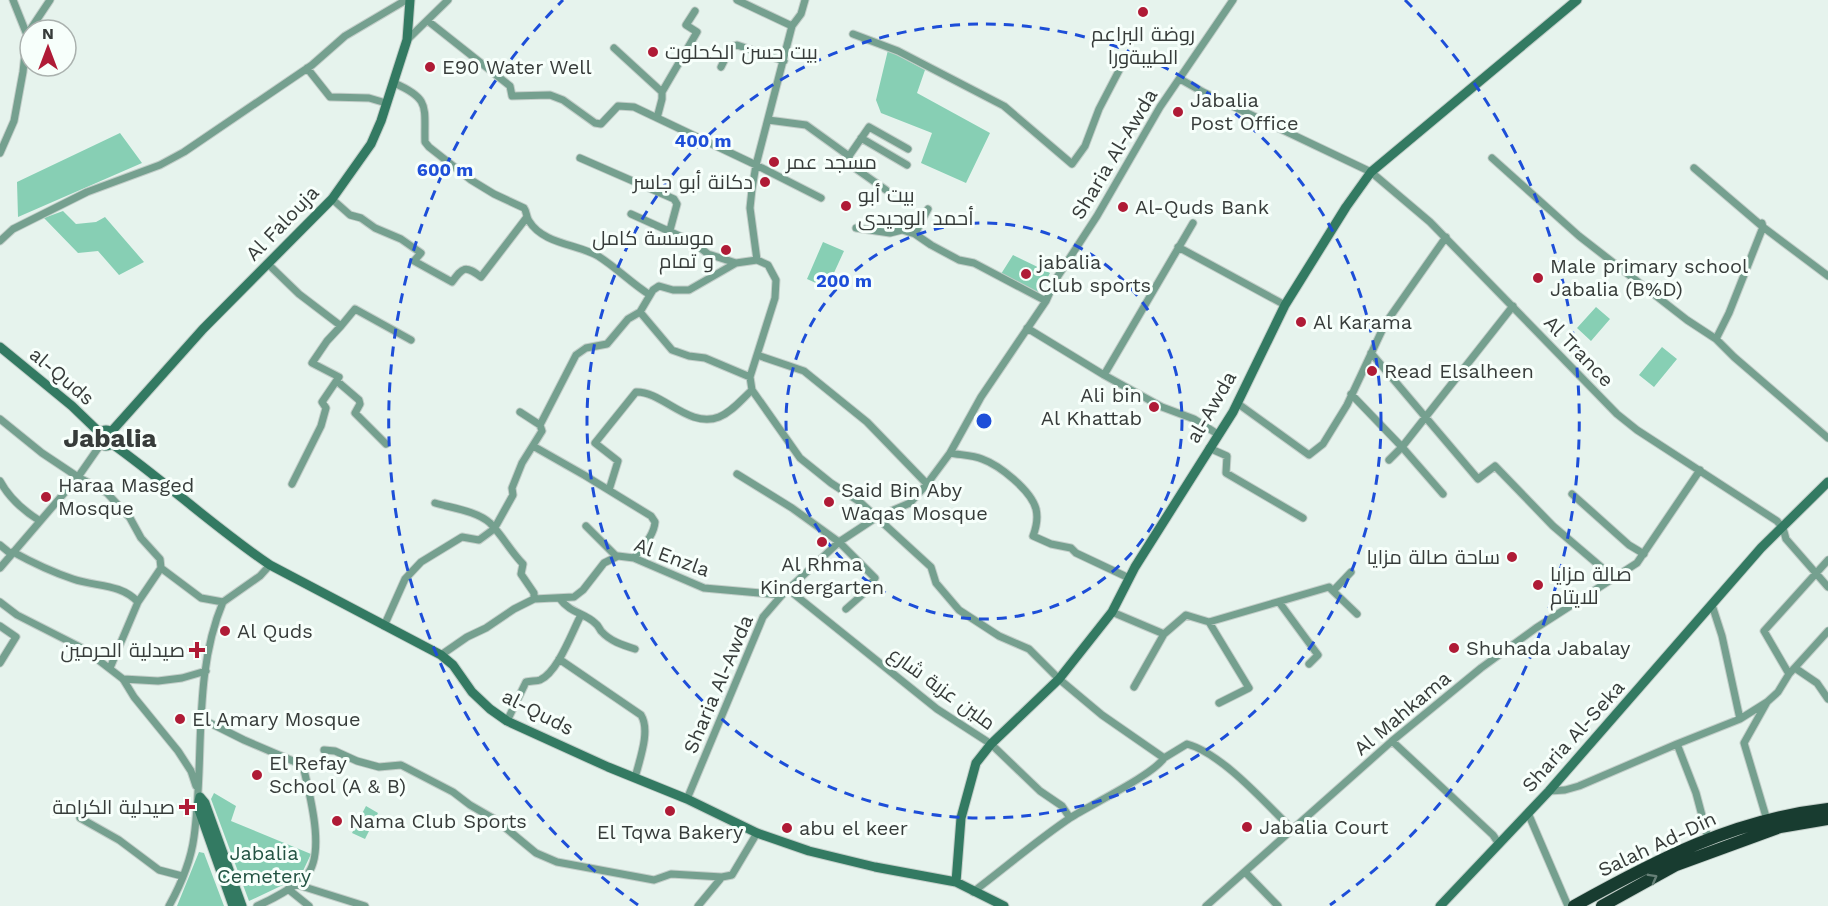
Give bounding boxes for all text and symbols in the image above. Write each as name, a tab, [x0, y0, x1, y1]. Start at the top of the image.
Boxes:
marker: روضة البراعم الطيبةورا	[1136, 5, 1150, 19]
north arrow	[18, 18, 78, 78]
place label: روضة البراعم الطيبةورا	[1091, 22, 1195, 69]
text: N	[42, 24, 54, 43]
place label: بيت حسن الكحلوت	[665, 40, 818, 65]
marker: بيت حسن الكحلوت	[646, 45, 660, 59]
place label: E90 Water Well	[442, 55, 592, 79]
marker: E90 Water Well	[423, 60, 437, 74]
street label: Sharia Al-Awda	[1066, 84, 1162, 224]
place label: Jabalia Post Office	[1190, 88, 1299, 135]
marker: Jabalia Post Office	[1171, 105, 1185, 119]
text: 400 m	[675, 130, 731, 151]
place label: مسجد عمر	[785, 150, 877, 174]
marker: مسجد عمر	[767, 155, 781, 169]
text: 600 m	[417, 159, 473, 180]
place label: دكانة أبو جاسر	[632, 170, 753, 194]
marker: دكانة أبو جاسر	[758, 175, 772, 189]
street label: Al Falouja	[240, 180, 324, 266]
place label: بيت أبو أحمد الوحيدى	[858, 183, 974, 231]
place label: Al-Quds Bank	[1135, 195, 1269, 219]
marker: بيت أبو أحمد الوحيدى	[839, 199, 853, 213]
marker: Al-Quds Bank	[1116, 200, 1130, 214]
place label: موسسة كامل و تمام	[592, 226, 714, 275]
marker: موسسة كامل و تمام	[719, 243, 733, 257]
place label: jabalia Club sports	[1036, 250, 1151, 297]
place label: Male primary school Jabalia (B%D)	[1550, 254, 1748, 301]
marker: jabalia Club sports	[1019, 267, 1033, 281]
text: 200 m	[816, 270, 872, 291]
marker: Male primary school Jabalia (B%D)	[1531, 271, 1545, 285]
place label: Al Karama	[1313, 310, 1412, 334]
street label: Al Trance	[1539, 310, 1619, 392]
marker: Al Karama	[1294, 315, 1308, 329]
street label: al-Quds	[25, 342, 99, 410]
place label: Read Elsalheen	[1384, 359, 1534, 383]
marker: Read Elsalheen	[1365, 364, 1379, 378]
street label: al-Awda	[1181, 367, 1241, 447]
place label: Ali bin Al Khattab	[1041, 383, 1142, 430]
marker: Ali bin Al Khattab	[1147, 400, 1161, 414]
centre of rings	[974, 411, 994, 431]
district label: Jabalia	[63, 423, 157, 453]
place label: Haraa Masged Mosque	[58, 473, 194, 520]
place label: Said Bin Aby Waqas Mosque	[841, 478, 988, 525]
marker: Haraa Masged Mosque	[39, 490, 53, 504]
marker: Said Bin Aby Waqas Mosque	[822, 495, 836, 509]
street label: Al Enzla	[631, 532, 713, 582]
marker: Al Rhma Kindergarten	[815, 535, 829, 549]
place label: ساحة صالة مزايا	[1366, 545, 1500, 569]
marker: ساحة صالة مزايا	[1505, 550, 1519, 564]
place label: Al Rhma Kindergarten	[760, 552, 884, 599]
place label: صالة مزايا للايتام	[1550, 562, 1632, 611]
marker: صالة مزايا للايتام	[1531, 578, 1545, 592]
street label: Sharia Al-Awda	[678, 611, 758, 757]
place label: Al Quds	[237, 619, 313, 643]
marker: Al Quds	[218, 624, 232, 638]
place label: Shuhada Jabalay	[1466, 636, 1631, 660]
place label: صيدلية الحرمين	[61, 638, 185, 663]
street label: ملين عزبة شارع	[883, 641, 1000, 736]
marker: Shuhada Jabalay	[1447, 641, 1461, 655]
marker: صيدلية الحرمين	[190, 643, 204, 657]
street label: Al Mahkama	[1349, 666, 1455, 760]
street label: Sharia Al-Seka	[1517, 675, 1629, 797]
street label: al-Quds	[498, 684, 578, 740]
place label: El Amary Mosque	[192, 707, 360, 731]
marker: El Amary Mosque	[173, 712, 187, 726]
place label: El Refay School (A & B)	[269, 751, 406, 798]
marker: El Refay School (A & B)	[250, 768, 264, 782]
place label: ِِصيدلية الكرامة	[52, 795, 175, 819]
marker: ِِصيدلية الكرامة	[180, 800, 194, 814]
marker: El Tqwa Bakery	[663, 804, 677, 818]
street label: Salah Ad-Din	[1594, 806, 1720, 882]
place label: Nama Club Sports	[349, 809, 527, 833]
marker: Nama Club Sports	[330, 814, 344, 828]
place label: Jabalia Court	[1259, 815, 1389, 839]
place label: abu el keer	[799, 816, 908, 840]
place label: El Tqwa Bakery	[597, 820, 744, 844]
marker: Jabalia Court	[1240, 820, 1254, 834]
marker: abu el keer	[780, 821, 794, 835]
park label: Jabalia Cemetery	[217, 841, 312, 888]
one-way arrow	[1647, 874, 1657, 885]

